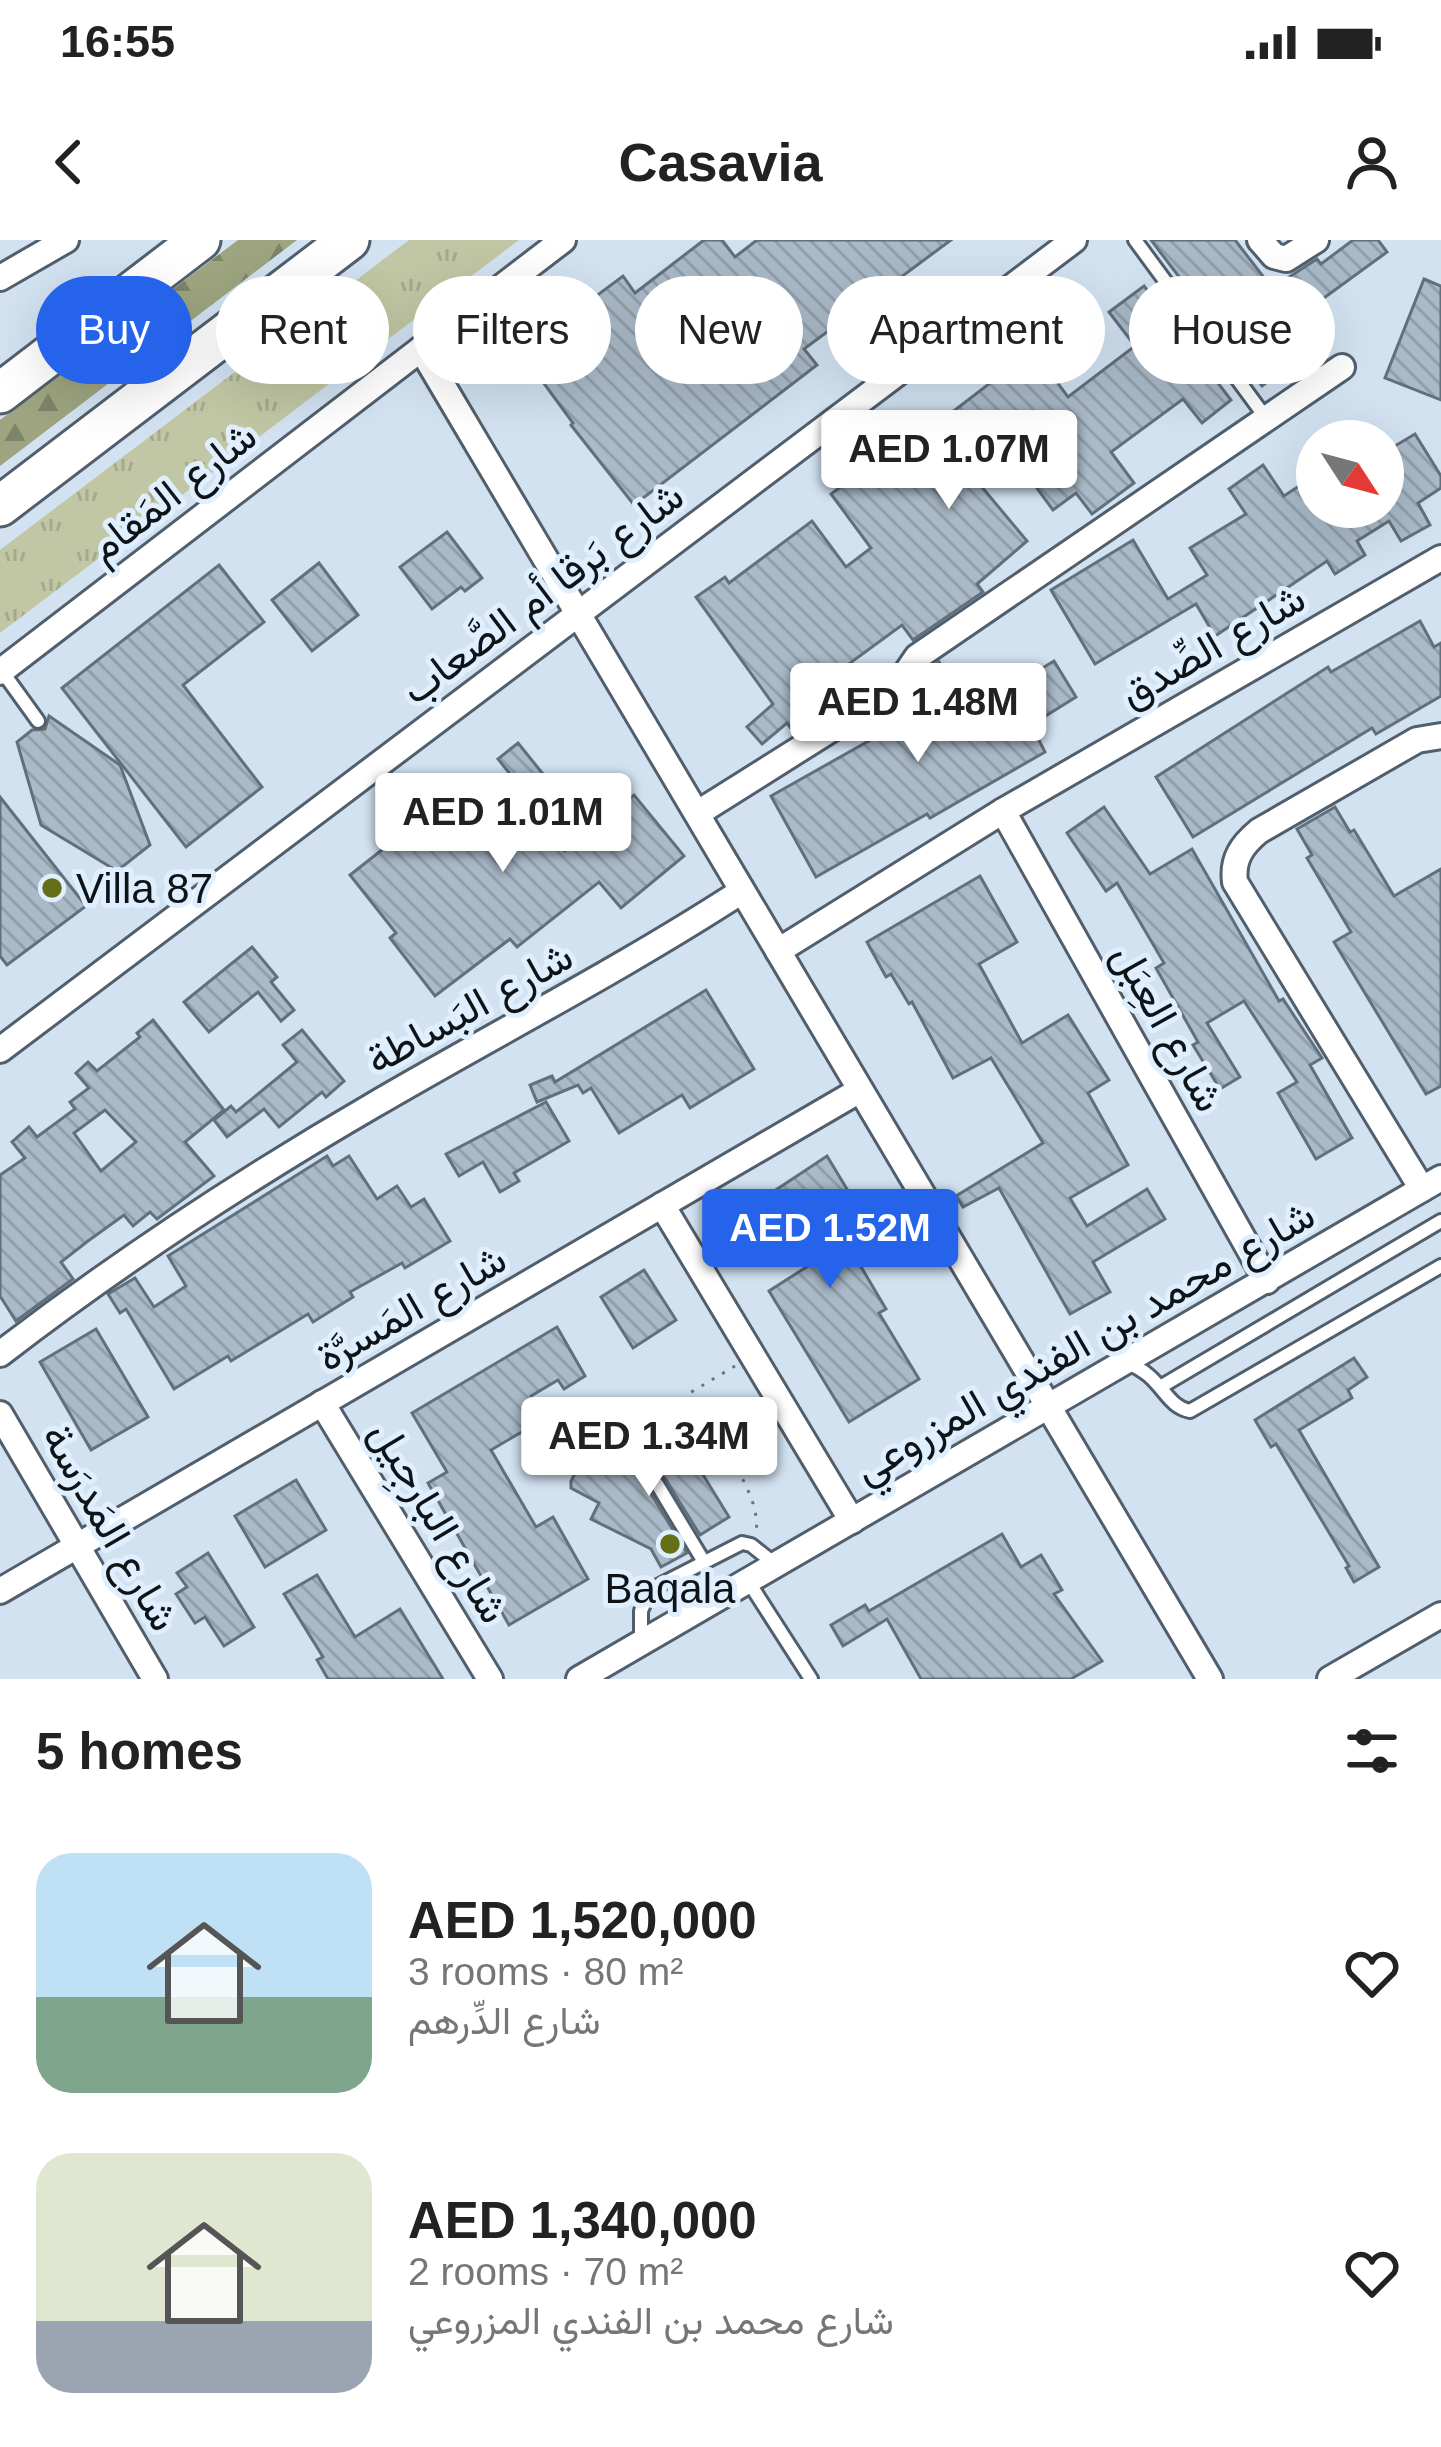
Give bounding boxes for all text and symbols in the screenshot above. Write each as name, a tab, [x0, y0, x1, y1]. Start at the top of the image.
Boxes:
text: 16:55	[60, 16, 175, 67]
icon: back	[36, 129, 102, 195]
icon: person	[1339, 129, 1405, 195]
text: Casavia	[618, 132, 823, 192]
chip: Buy	[36, 276, 192, 384]
chip: Rent	[216, 276, 389, 384]
chip: Filters	[413, 276, 611, 384]
chip: New	[635, 276, 803, 384]
chip: Apartment	[827, 276, 1105, 384]
chip: House	[1129, 276, 1335, 384]
pin: AED 1.07M	[812, 410, 1086, 512]
street label: شارع المَقام	[79, 412, 268, 575]
north arrow	[1296, 420, 1404, 528]
map controls	[1296, 420, 1404, 528]
text: AED 1.07M	[848, 427, 1050, 470]
street label: شارع بَرقا أم الصَّعاب	[392, 471, 695, 717]
street label: شارع الصِّدق	[1112, 574, 1315, 721]
pin: AED 1.48M	[781, 663, 1055, 765]
text: AED 1.48M	[817, 680, 1019, 723]
pin: AED 1.01M	[366, 773, 640, 875]
text: AED 1.01M	[402, 790, 604, 833]
place label: Villa 87	[76, 865, 213, 912]
marker: Villa 87	[39, 875, 65, 901]
street label: شارع البَساطة	[358, 932, 583, 1088]
street label: شارع العِبَل	[1099, 935, 1234, 1122]
pin: AED 1.52M	[693, 1189, 967, 1291]
street label: شارع محمد بن الفندي المزروعي	[846, 1190, 1328, 1502]
text: AED 1.52M	[729, 1206, 931, 1249]
street label: شارع المَسرَّة	[309, 1235, 516, 1385]
pin: AED 1.34M	[512, 1397, 786, 1499]
street label: شارع البارجِيل	[353, 1412, 518, 1635]
text: AED 1.34M	[548, 1414, 750, 1457]
street label: شارع المَدرَسة	[28, 1416, 189, 1641]
marker: Baqala	[657, 1531, 683, 1557]
place label: Baqala	[605, 1565, 736, 1612]
icon: filters	[1339, 1718, 1405, 1784]
text: 5 homes	[36, 1723, 243, 1780]
text: AED 1,520,000	[408, 1892, 757, 1949]
icon: home	[132, 1901, 276, 2045]
icon: heart	[1339, 1940, 1405, 2006]
text: 3 rooms · 80 m²	[408, 1950, 683, 1993]
text: شارع الدِّرهم	[408, 1999, 600, 2042]
text: AED 1,340,000	[408, 2192, 757, 2249]
icon: home	[132, 2201, 276, 2345]
icon: heart	[1339, 2240, 1405, 2306]
text: 2 rooms · 70 m²	[408, 2250, 683, 2293]
text: شارع محمد بن الفندي المزروعي	[408, 2299, 894, 2342]

